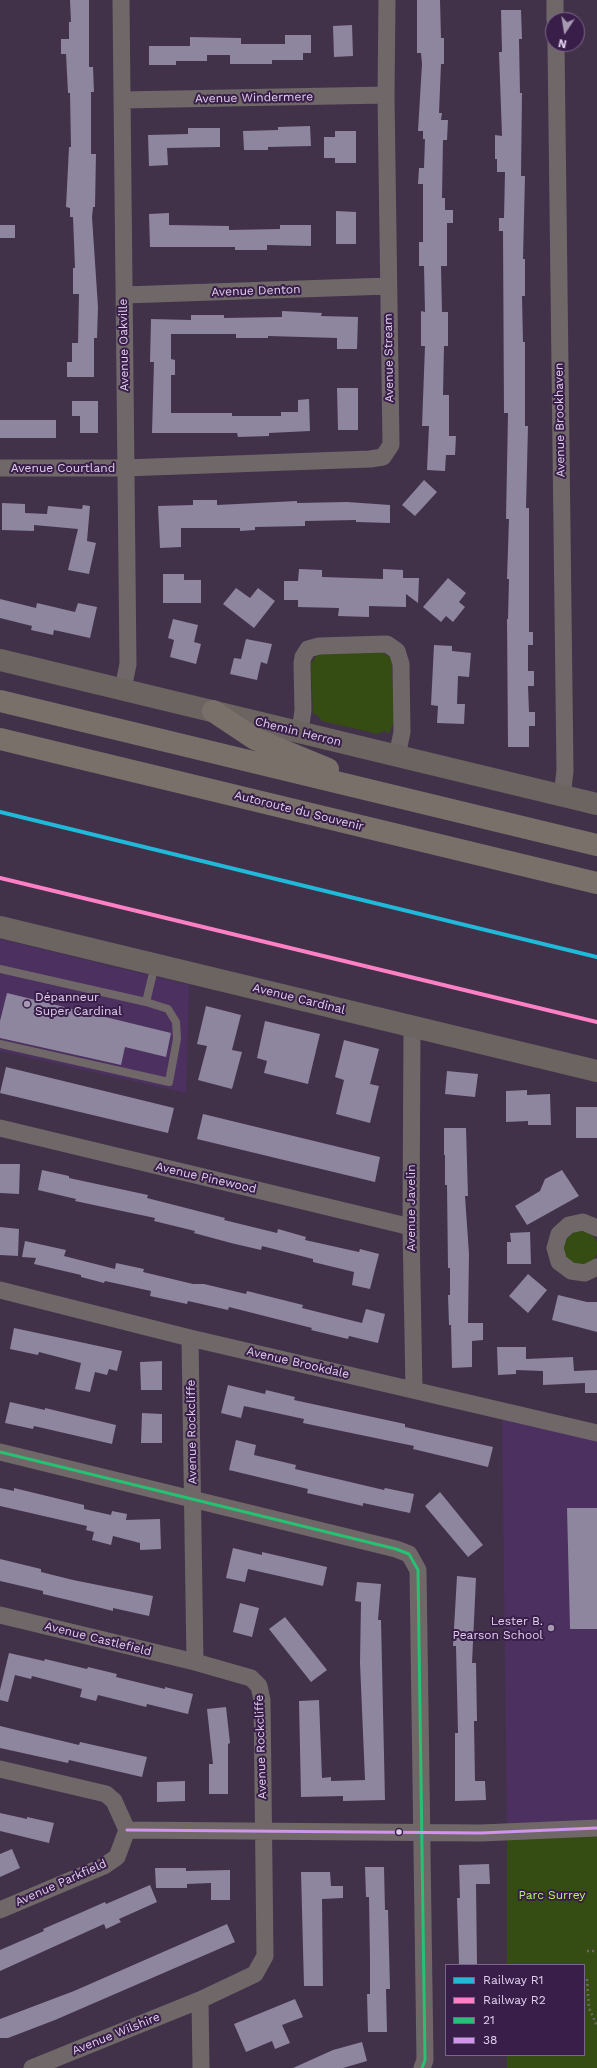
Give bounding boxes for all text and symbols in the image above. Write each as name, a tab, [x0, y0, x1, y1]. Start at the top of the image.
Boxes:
north arrow	[545, 12, 585, 52]
text: N	[557, 36, 568, 50]
street label: Avenue Windermere	[195, 90, 313, 106]
street label: Avenue Denton	[211, 282, 301, 300]
street label: Avenue Oakville	[116, 298, 132, 392]
street label: Avenue Stream	[381, 313, 397, 403]
street label: Avenue Brookhaven	[552, 362, 568, 478]
street label: Avenue Courtland	[11, 461, 115, 475]
street label: Chemin Herron	[253, 714, 343, 750]
street label: Autoroute du Souvenir	[233, 788, 365, 834]
street label: Avenue Cardinal	[251, 981, 347, 1017]
place label: Dépanneur Super Cardinal	[35, 990, 122, 1018]
marker: Dépanneur Super Cardinal	[22, 999, 32, 1009]
street label: Avenue Pinewood	[154, 1159, 258, 1197]
street label: Avenue Javelin	[404, 1164, 418, 1252]
street label: Avenue Brookdale	[245, 1344, 351, 1382]
street label: Avenue Rockcliffe	[184, 1380, 200, 1484]
place label: Lester B. Pearson School	[452, 1614, 543, 1642]
street label: Avenue Castlefield	[43, 1619, 153, 1659]
marker: Lester B. Pearson School	[546, 1623, 556, 1633]
street label: Avenue Rockcliffe	[252, 1694, 270, 1800]
unlabelled marker	[394, 1827, 404, 1837]
street label: Avenue Parkfield	[13, 1856, 109, 1910]
park label: Parc Surrey	[518, 1888, 586, 1902]
legend	[445, 1964, 585, 2056]
text: Railway R1	[483, 1973, 543, 1987]
text: Railway R2	[483, 1993, 546, 2007]
street label: Avenue Wilshire	[70, 2010, 162, 2058]
text: 21	[483, 2013, 495, 2027]
text: 38	[483, 2033, 497, 2047]

